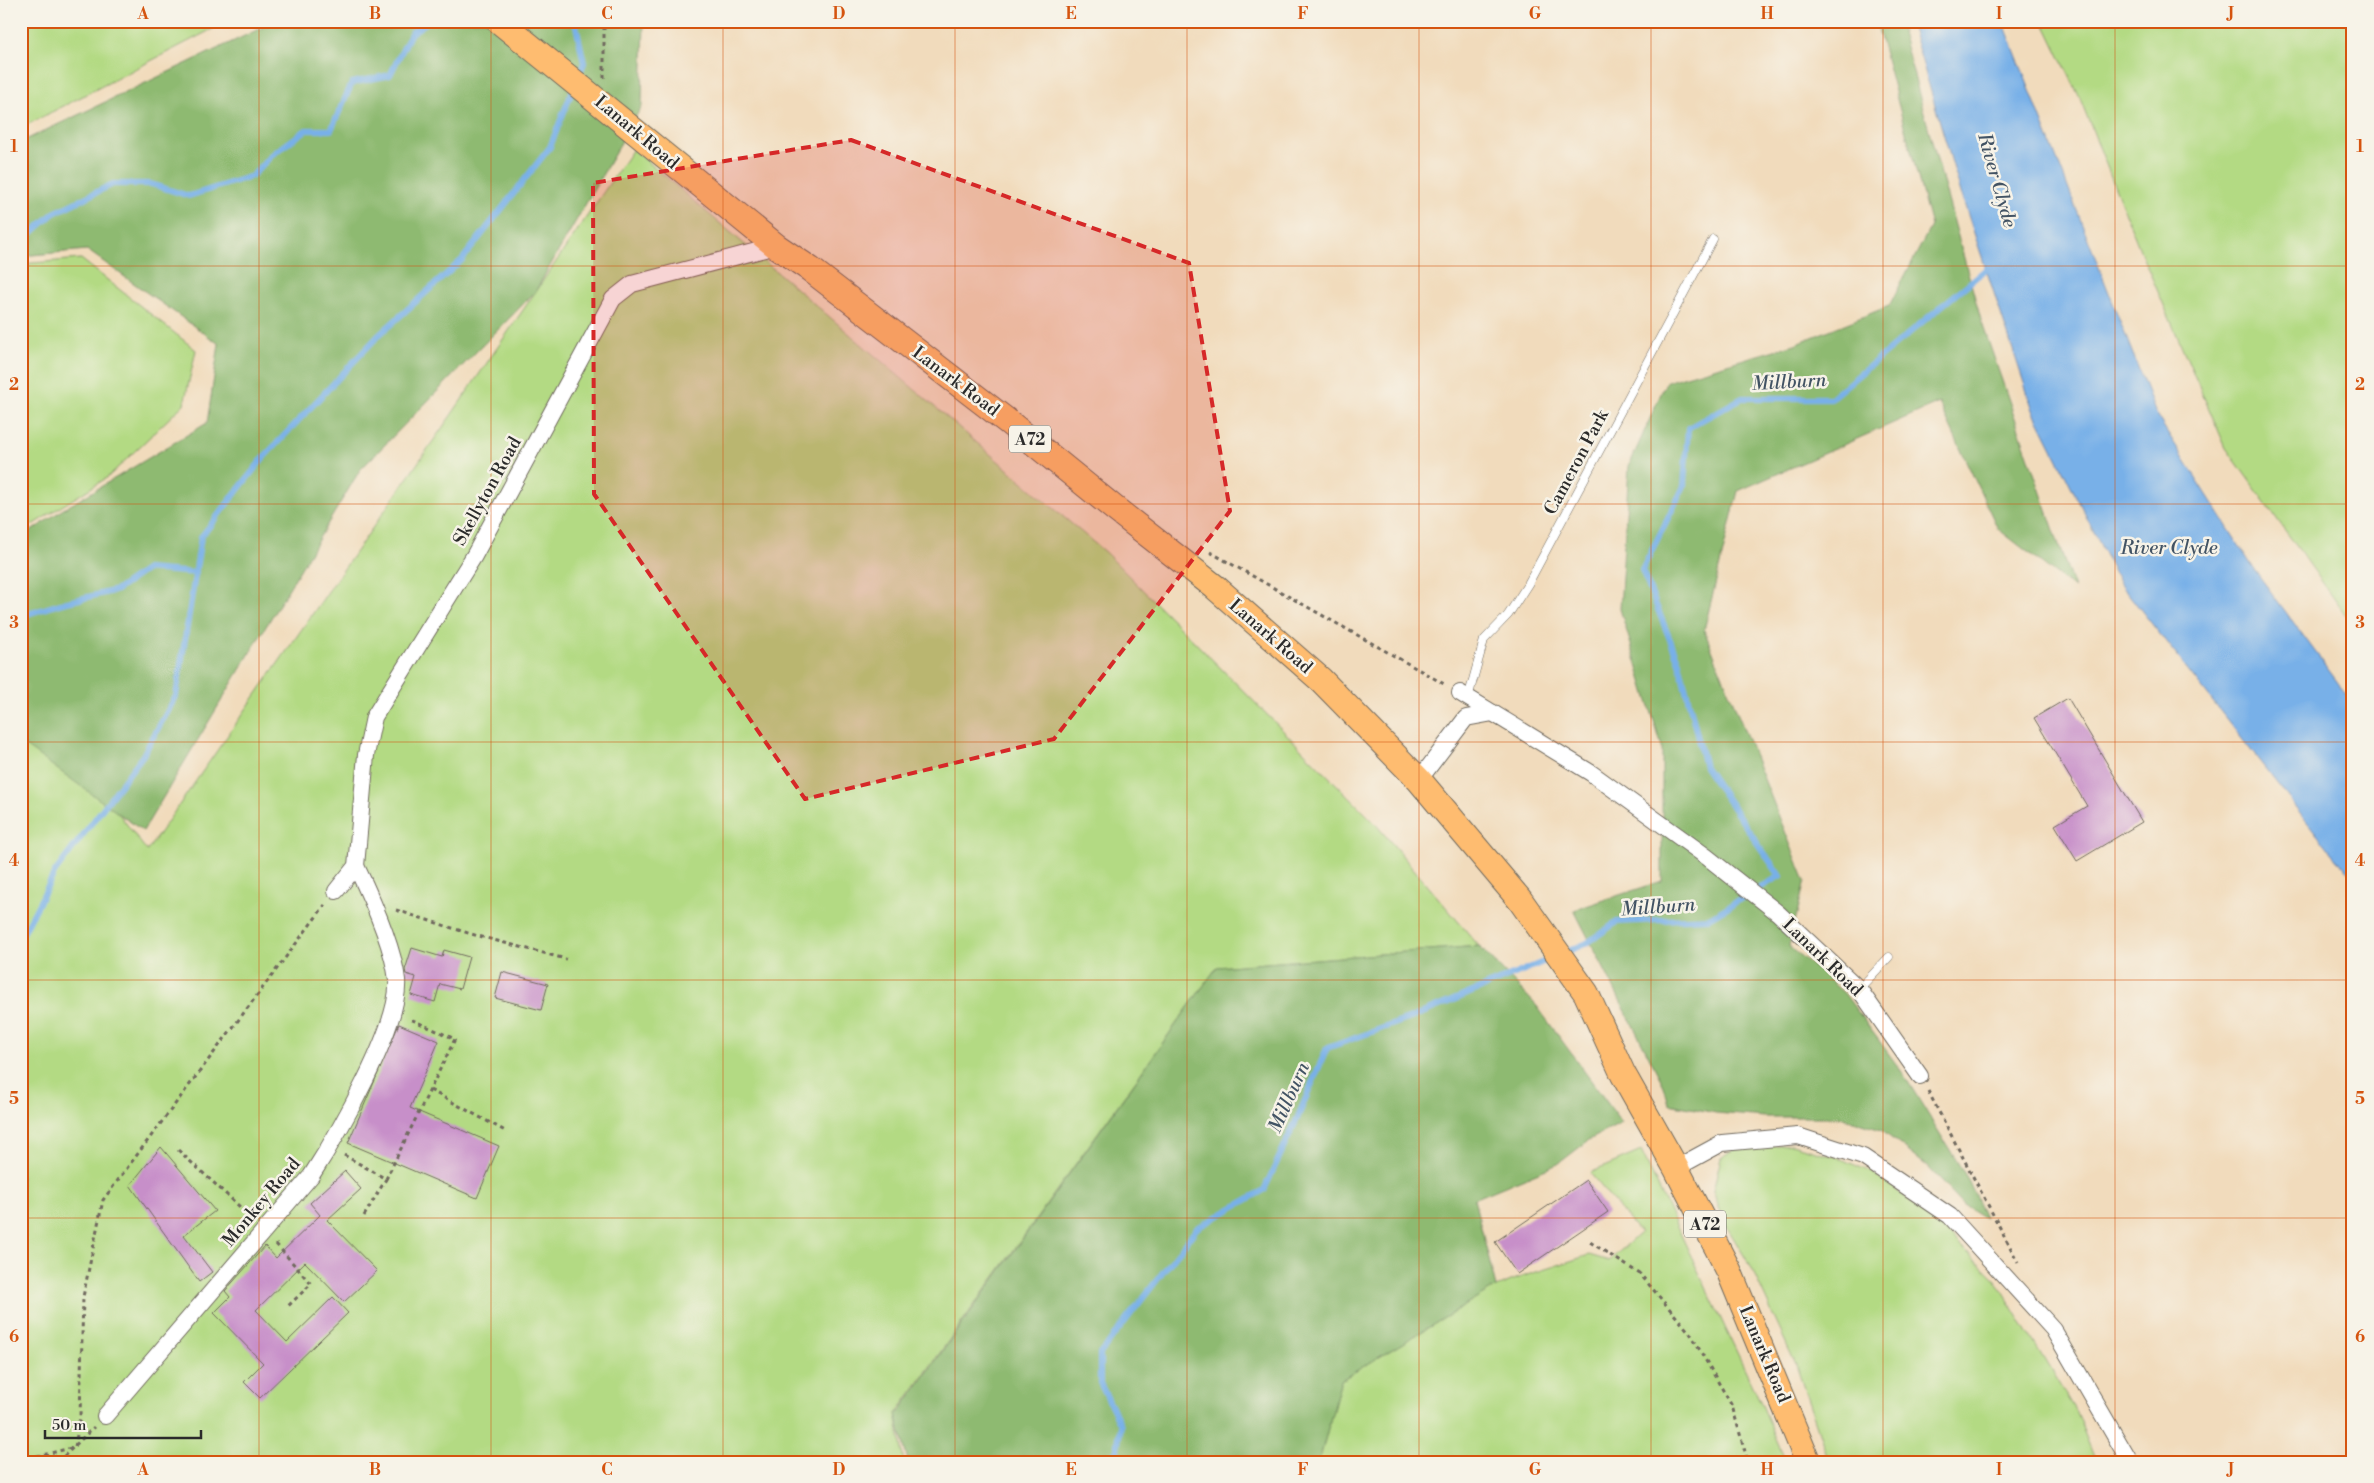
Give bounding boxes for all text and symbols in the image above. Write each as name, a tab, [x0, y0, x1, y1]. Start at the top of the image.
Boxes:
text: A	[136, 4, 149, 24]
text: B	[369, 4, 381, 24]
text: C	[601, 4, 613, 24]
text: D	[833, 4, 846, 24]
text: E	[1065, 4, 1077, 24]
text: F	[1297, 4, 1309, 24]
text: G	[1529, 4, 1542, 24]
text: H	[1760, 4, 1774, 24]
text: I	[1996, 4, 2002, 24]
text: J	[2226, 4, 2234, 24]
street label: Lanark Road	[590, 90, 684, 175]
water label: River Clyde	[1972, 129, 2022, 230]
text: 1	[10, 137, 18, 157]
text: 1	[2356, 137, 2364, 157]
street label: Lanark Road	[908, 341, 1004, 422]
water label: Millburn	[1751, 368, 1827, 396]
text: 2	[9, 375, 19, 395]
text: 2	[2355, 375, 2365, 395]
street label: Cameron Park	[1539, 404, 1615, 519]
road number: A72	[1009, 426, 1051, 452]
street label: Skellyton Road	[448, 432, 527, 550]
water label: River Clyde	[2119, 536, 2218, 560]
street label: Lanark Road	[1224, 594, 1318, 679]
text: 3	[9, 613, 19, 633]
text: 3	[2355, 613, 2365, 633]
text: 4	[9, 851, 20, 871]
text: 4	[2355, 851, 2366, 871]
water label: Millburn	[1620, 892, 1696, 922]
street label: Lanark Road	[1778, 913, 1868, 1002]
water label: Millburn	[1263, 1058, 1315, 1136]
text: 5	[9, 1089, 19, 1109]
text: 5	[2355, 1089, 2365, 1109]
street label: Monkey Road	[217, 1153, 306, 1252]
road number: A72	[1684, 1210, 1726, 1238]
street label: Lanark Road	[1734, 1302, 1796, 1407]
text: 6	[9, 1327, 19, 1347]
text: 6	[2355, 1327, 2365, 1347]
scale bar	[45, 1408, 201, 1440]
text: 50 m	[52, 1416, 86, 1435]
text: A	[136, 1460, 149, 1480]
text: B	[369, 1460, 381, 1480]
text: C	[601, 1460, 613, 1480]
text: D	[833, 1460, 846, 1480]
text: E	[1065, 1460, 1077, 1480]
text: F	[1297, 1460, 1309, 1480]
text: G	[1529, 1460, 1542, 1480]
text: H	[1760, 1460, 1774, 1480]
text: I	[1996, 1460, 2002, 1480]
text: J	[2226, 1460, 2234, 1480]

